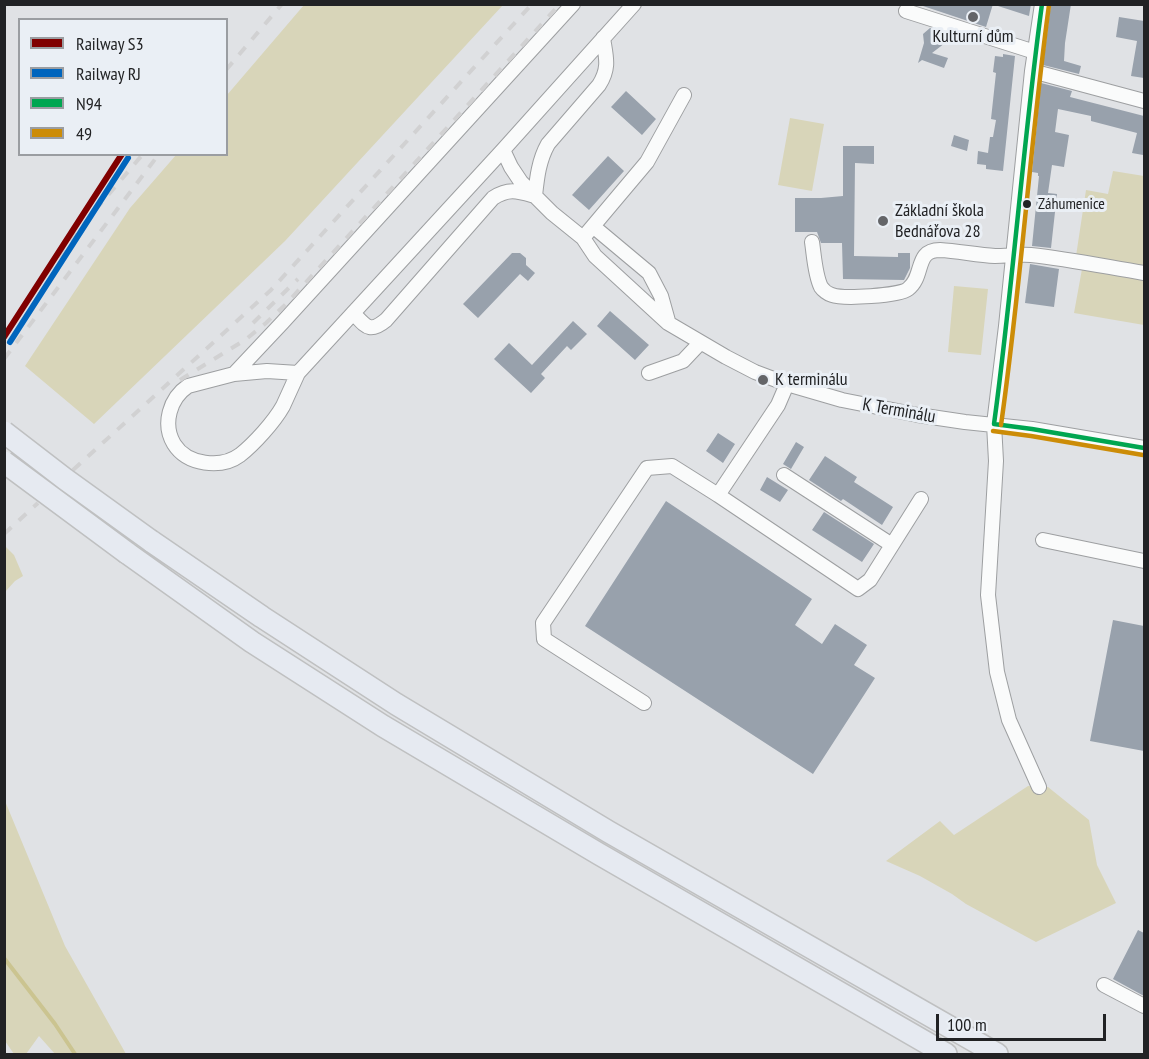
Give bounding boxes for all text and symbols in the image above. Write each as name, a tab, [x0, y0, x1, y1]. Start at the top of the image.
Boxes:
marker: Kulturní dům	[966, 10, 980, 24]
legend	[18, 18, 228, 156]
place label: Kulturní dům	[932, 26, 1014, 48]
text: Railway S3	[76, 32, 144, 55]
text: Railway RJ	[76, 62, 141, 85]
text: N94	[76, 92, 102, 115]
text: 49	[76, 122, 92, 145]
place label: Záhumenice	[1038, 194, 1105, 214]
marker: Záhumenice	[1021, 198, 1033, 210]
place label: Základní škola Bednářova 28	[895, 200, 984, 242]
marker: Základní škola Bednářova 28	[876, 214, 890, 228]
place label: K terminálu	[775, 369, 848, 391]
marker: K terminálu	[756, 373, 770, 387]
street label: K Terminálu	[861, 394, 937, 428]
scale bar	[939, 1002, 1108, 1040]
text: 100 m	[947, 1013, 987, 1036]

